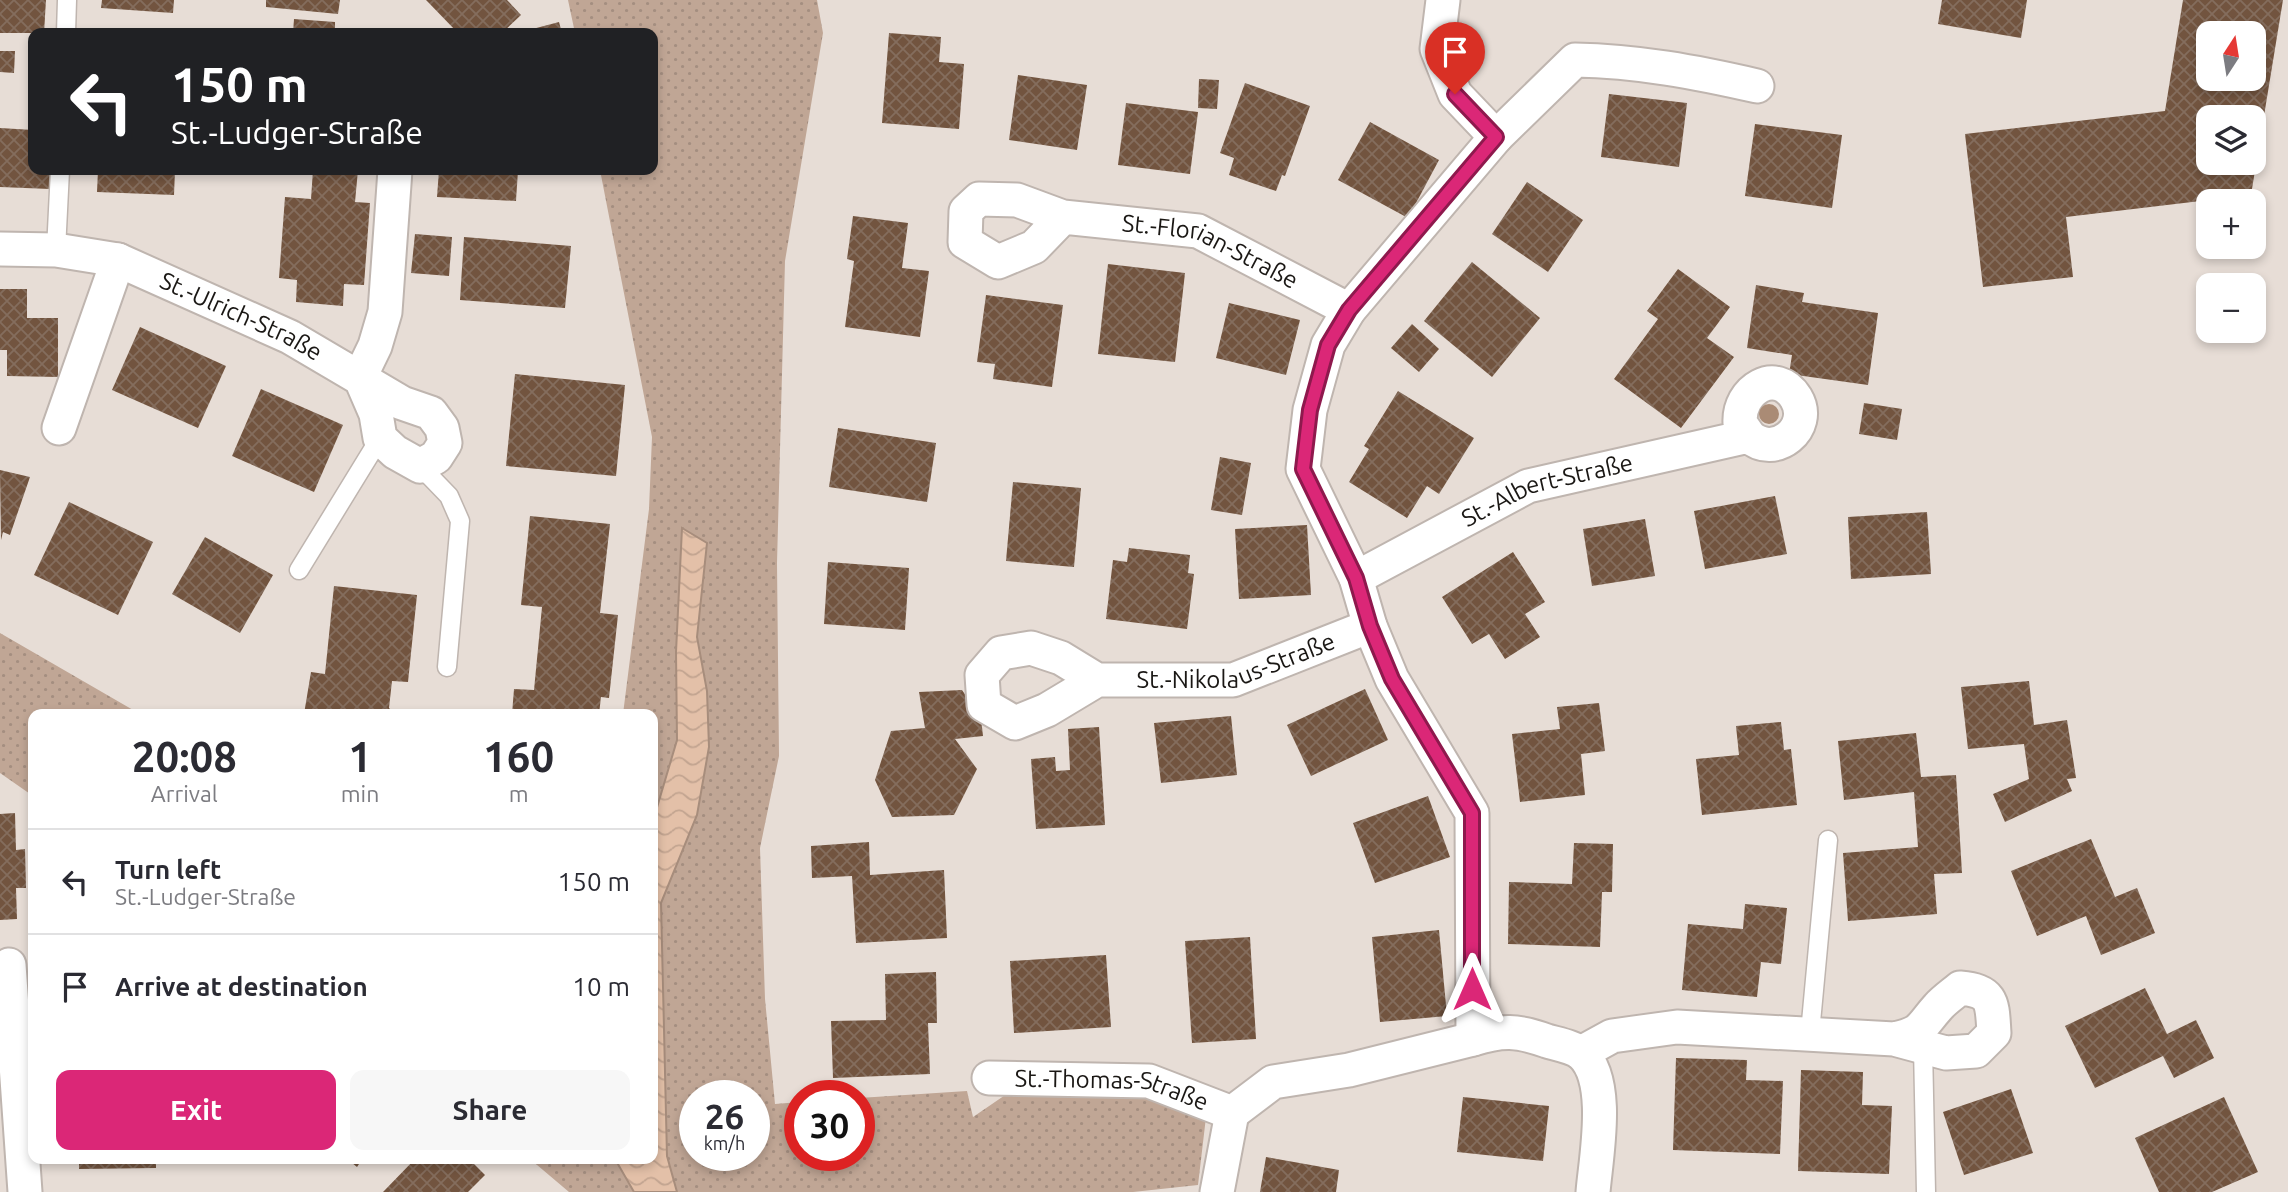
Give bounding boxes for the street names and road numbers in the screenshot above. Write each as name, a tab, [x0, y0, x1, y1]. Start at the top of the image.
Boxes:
street label: St.-Florian-Straße	[1121, 209, 1303, 294]
street label: St.-Ulrich-Straße	[156, 267, 327, 366]
street label: St.-Albert-Straße	[1457, 449, 1635, 532]
street label: St.-Nikolaus-Straße	[1137, 627, 1339, 693]
street label: St.-Thomas-Straße	[1014, 1064, 1212, 1116]

